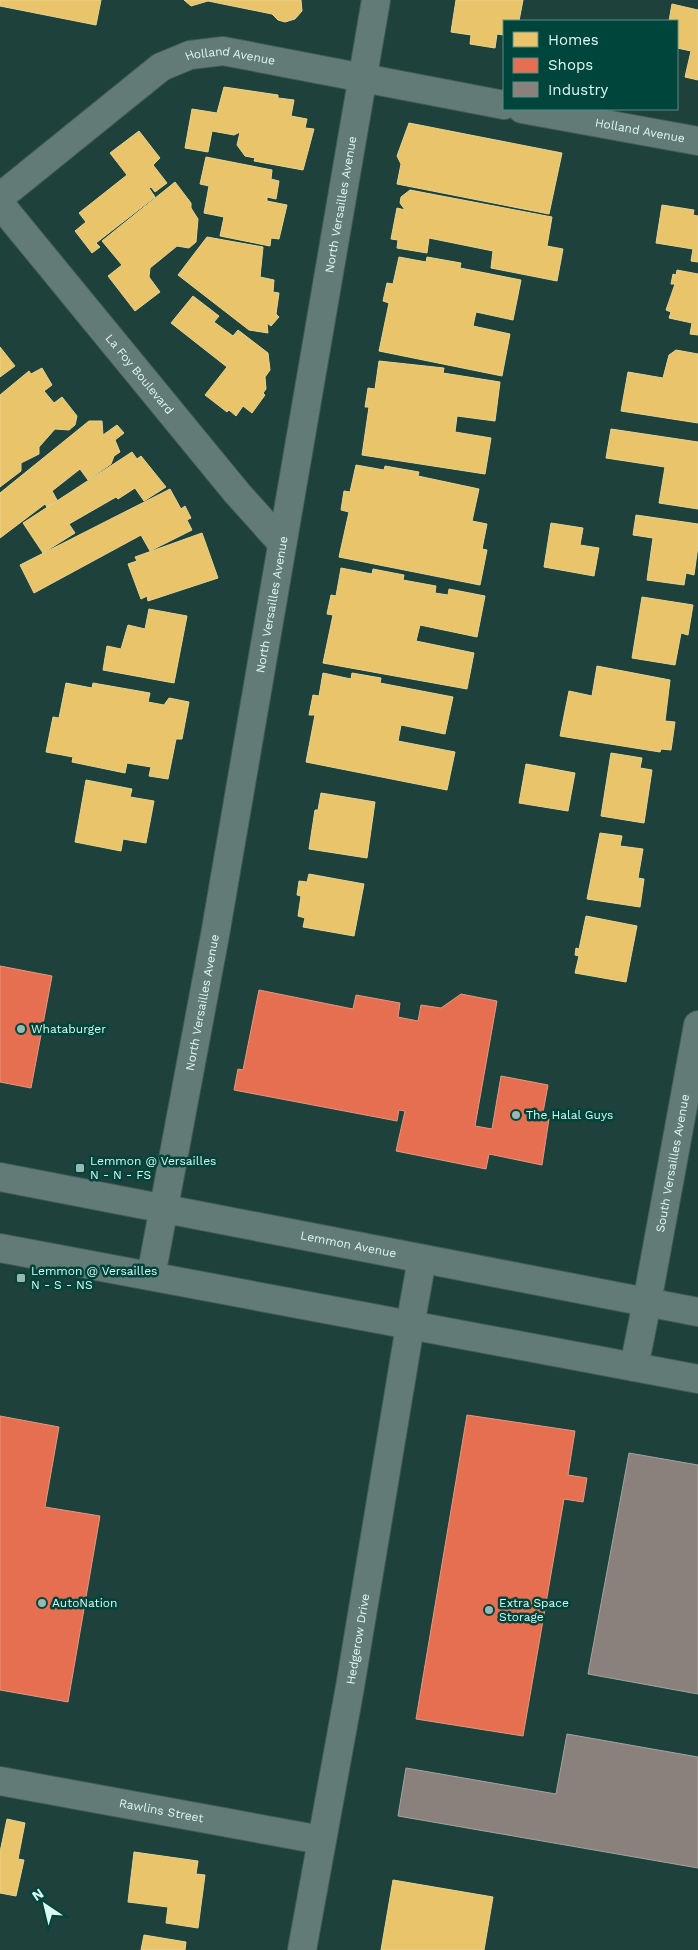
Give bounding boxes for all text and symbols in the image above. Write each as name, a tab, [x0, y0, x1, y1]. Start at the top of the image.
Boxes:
legend	[503, 20, 678, 110]
text: Homes	[548, 31, 599, 49]
street label: Holland Avenue	[183, 44, 276, 68]
text: Shops	[548, 56, 593, 74]
text: Industry	[548, 81, 609, 99]
street label: Holland Avenue	[594, 115, 686, 146]
street label: North Versailles Avenue	[322, 135, 359, 274]
street label: La Foy Boulevard	[103, 331, 176, 417]
street label: North Versailles Avenue	[253, 535, 291, 674]
street label: North Versailles Avenue	[183, 933, 222, 1072]
place label: Whataburger	[31, 1022, 106, 1036]
marker: Whataburger	[15, 1023, 27, 1035]
street label: South Versailles Avenue	[653, 1093, 692, 1234]
place label: The Halal Guys	[526, 1108, 613, 1122]
marker: The Halal Guys	[510, 1109, 522, 1121]
place label: Lemmon @ Versailles N - N - FS	[90, 1154, 216, 1182]
marker: Lemmon @ Versailles N - N - FS	[74, 1162, 86, 1174]
street label: Lemmon Avenue	[299, 1228, 398, 1261]
place label: Lemmon @ Versailles N - S - NS	[31, 1264, 157, 1292]
marker: Lemmon @ Versailles N - S - NS	[15, 1272, 27, 1284]
street label: Hedgerow Drive	[344, 1592, 372, 1686]
place label: AutoNation	[52, 1596, 117, 1610]
place label: Extra Space Storage	[499, 1596, 569, 1624]
marker: AutoNation	[36, 1597, 48, 1609]
marker: Extra Space Storage	[483, 1604, 495, 1616]
street label: Rawlins Street	[118, 1796, 205, 1825]
north arrow	[20, 1880, 70, 1930]
text: N	[29, 1885, 46, 1904]

